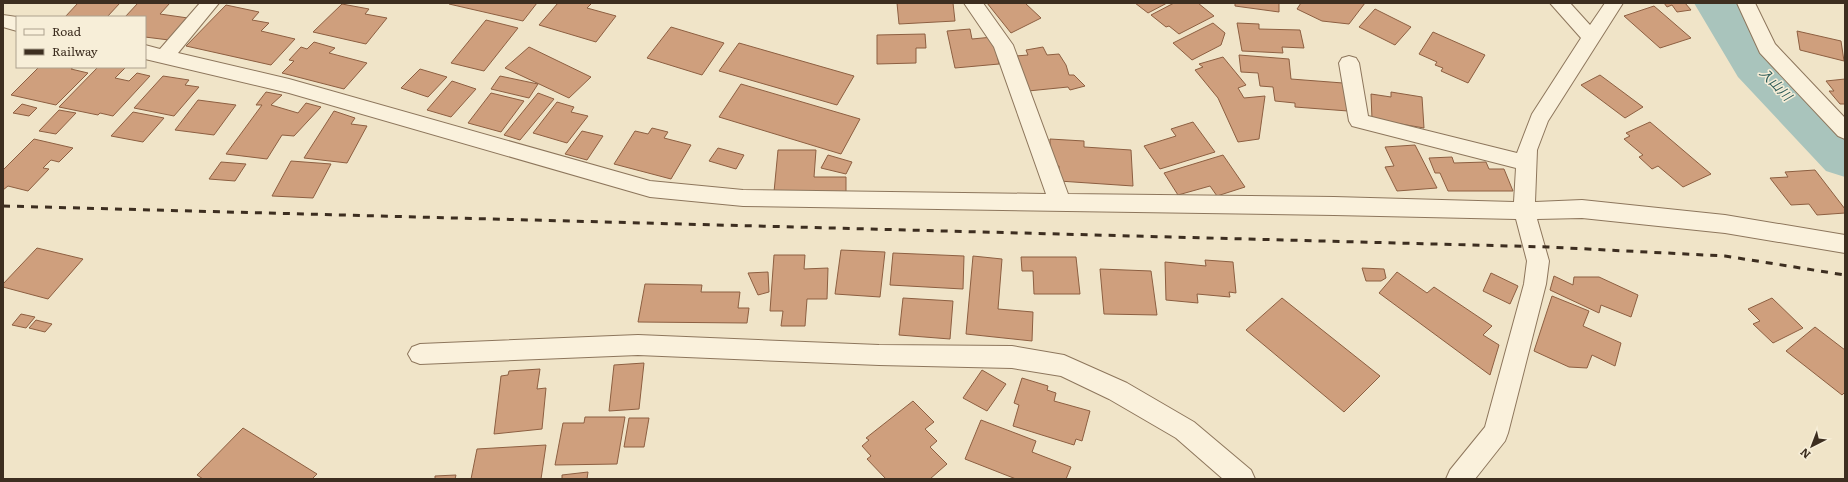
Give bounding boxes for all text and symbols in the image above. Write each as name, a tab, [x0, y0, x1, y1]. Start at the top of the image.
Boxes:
legend	[16, 16, 146, 68]
text: Road	[52, 22, 82, 40]
text: Railway	[52, 42, 98, 60]
water label: 入山川	[1756, 63, 1798, 106]
north arrow	[1792, 426, 1832, 466]
text: N	[1796, 445, 1813, 463]

